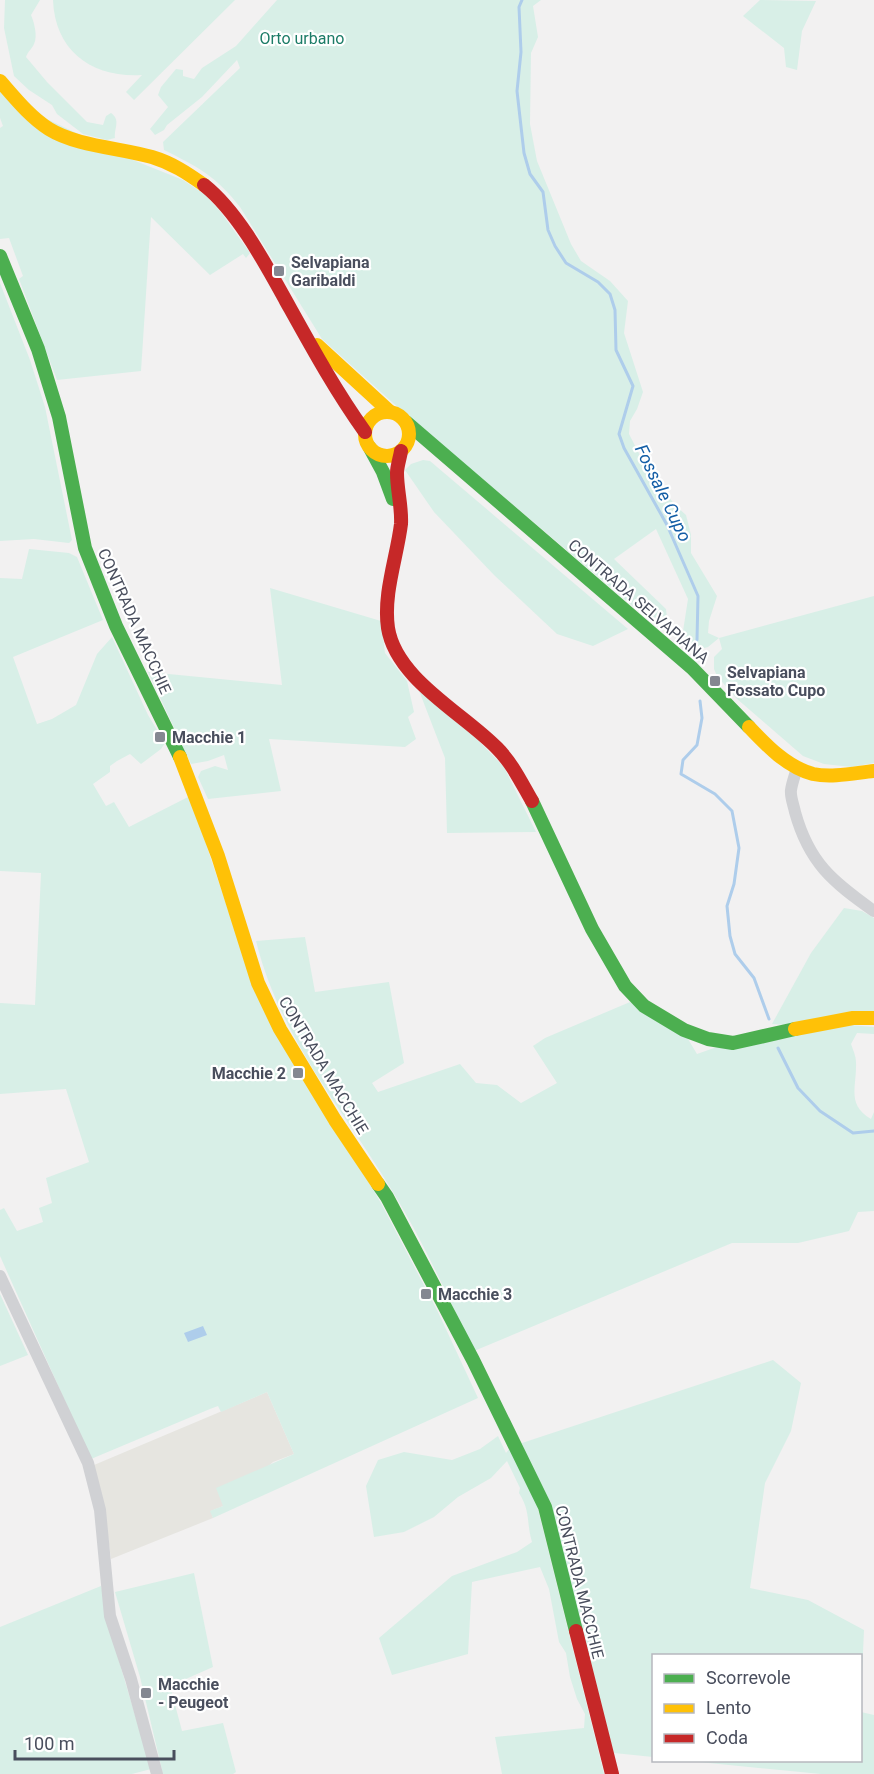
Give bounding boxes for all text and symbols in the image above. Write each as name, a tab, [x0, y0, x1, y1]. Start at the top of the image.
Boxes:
park label: Orto urbano	[260, 29, 344, 48]
place label: Selvapiana Garibaldi	[291, 253, 370, 290]
marker: Selvapiana Garibaldi	[272, 264, 286, 278]
water label: Fossale Cupo	[631, 441, 696, 545]
street label: CONTRADA SELVAPIANA	[564, 535, 713, 668]
street label: CONTRADA MACCHIE	[94, 545, 175, 697]
place label: Selvapiana Fossato Cupo	[727, 663, 825, 700]
marker: Selvapiana Fossato Cupo	[708, 674, 722, 688]
place label: Macchie 1	[172, 728, 246, 747]
marker: Macchie 1	[153, 730, 167, 744]
street label: CONTRADA MACCHIE	[275, 993, 372, 1138]
place label: Macchie 2	[212, 1064, 286, 1083]
marker: Macchie 2	[291, 1066, 305, 1080]
place label: Macchie 3	[438, 1285, 512, 1304]
marker: Macchie 3	[419, 1287, 433, 1301]
street label: CONTRADA MACCHIE	[551, 1503, 608, 1661]
legend	[652, 1654, 862, 1762]
text: Scorrevole	[706, 1667, 791, 1688]
place label: Macchie - Peugeot	[158, 1675, 229, 1712]
marker: Macchie - Peugeot	[139, 1686, 153, 1700]
text: Lento	[706, 1697, 751, 1718]
scale bar	[15, 1723, 174, 1761]
text: Coda	[706, 1727, 748, 1748]
text: 100 m	[24, 1733, 75, 1754]

